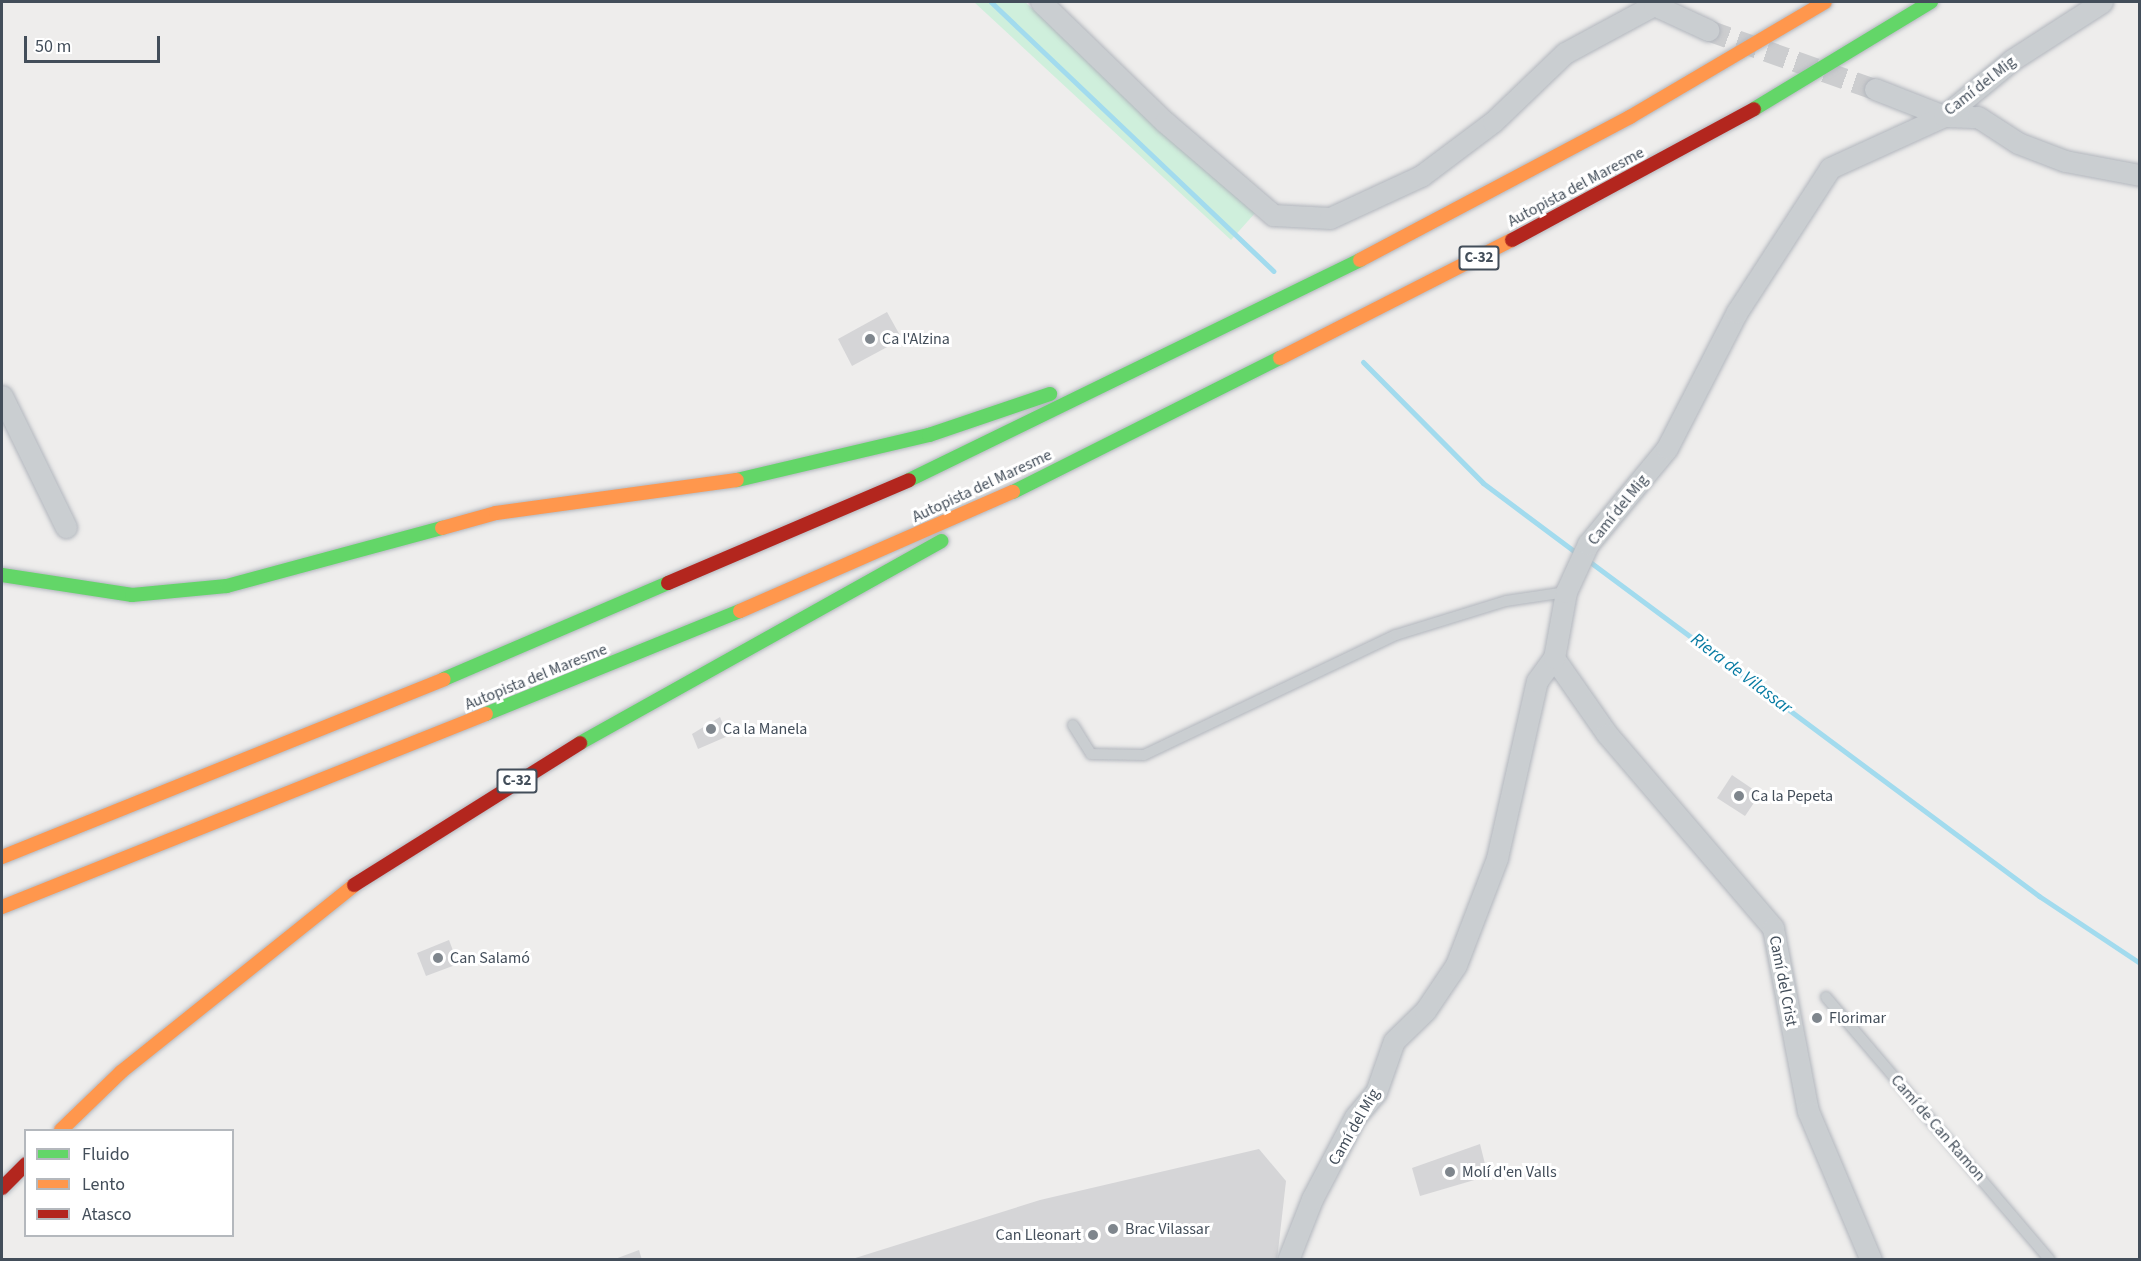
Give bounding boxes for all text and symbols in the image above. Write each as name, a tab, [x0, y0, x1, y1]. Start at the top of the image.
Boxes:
scale bar	[27, 24, 164, 62]
text: 50 m	[35, 34, 71, 59]
street label: Camí del Mig	[1940, 52, 2020, 120]
street label: Autopista del Maresme	[1505, 143, 1647, 231]
road number: C-32	[1458, 246, 1500, 270]
place label: Ca l'Alzina	[882, 329, 950, 349]
marker: Ca l'Alzina	[863, 332, 877, 346]
street label: Autopista del Maresme	[909, 445, 1055, 527]
street label: Camí del Mig	[1584, 471, 1652, 549]
water label: Riera de Vilassar	[1686, 629, 1796, 719]
street label: Autopista del Maresme	[462, 640, 610, 714]
place label: Ca la Manela	[723, 719, 807, 739]
marker: Ca la Manela	[704, 722, 718, 736]
road number: C-32	[496, 769, 538, 793]
place label: Ca la Pepeta	[1751, 786, 1833, 806]
marker: Ca la Pepeta	[1732, 789, 1746, 803]
street label: Camí del Crist	[1765, 934, 1801, 1028]
place label: Can Salamó	[450, 948, 530, 968]
marker: Can Salamó	[431, 951, 445, 965]
place label: Florimar	[1829, 1008, 1886, 1028]
marker: Florimar	[1810, 1011, 1824, 1025]
street label: Camí de Can Ramon	[1887, 1071, 1989, 1185]
street label: Camí del Mig	[1324, 1085, 1384, 1169]
legend	[24, 1129, 234, 1237]
text: Fluido	[82, 1142, 129, 1167]
place label: Molí d'en Valls	[1462, 1162, 1557, 1182]
marker: Molí d'en Valls	[1443, 1165, 1457, 1179]
text: Lento	[82, 1172, 125, 1197]
text: Atasco	[82, 1202, 131, 1227]
place label: Brac Vilassar	[1125, 1219, 1209, 1239]
marker: Brac Vilassar	[1106, 1222, 1120, 1236]
place label: Can Lleonart	[996, 1225, 1081, 1245]
marker: Can Lleonart	[1086, 1228, 1100, 1242]

